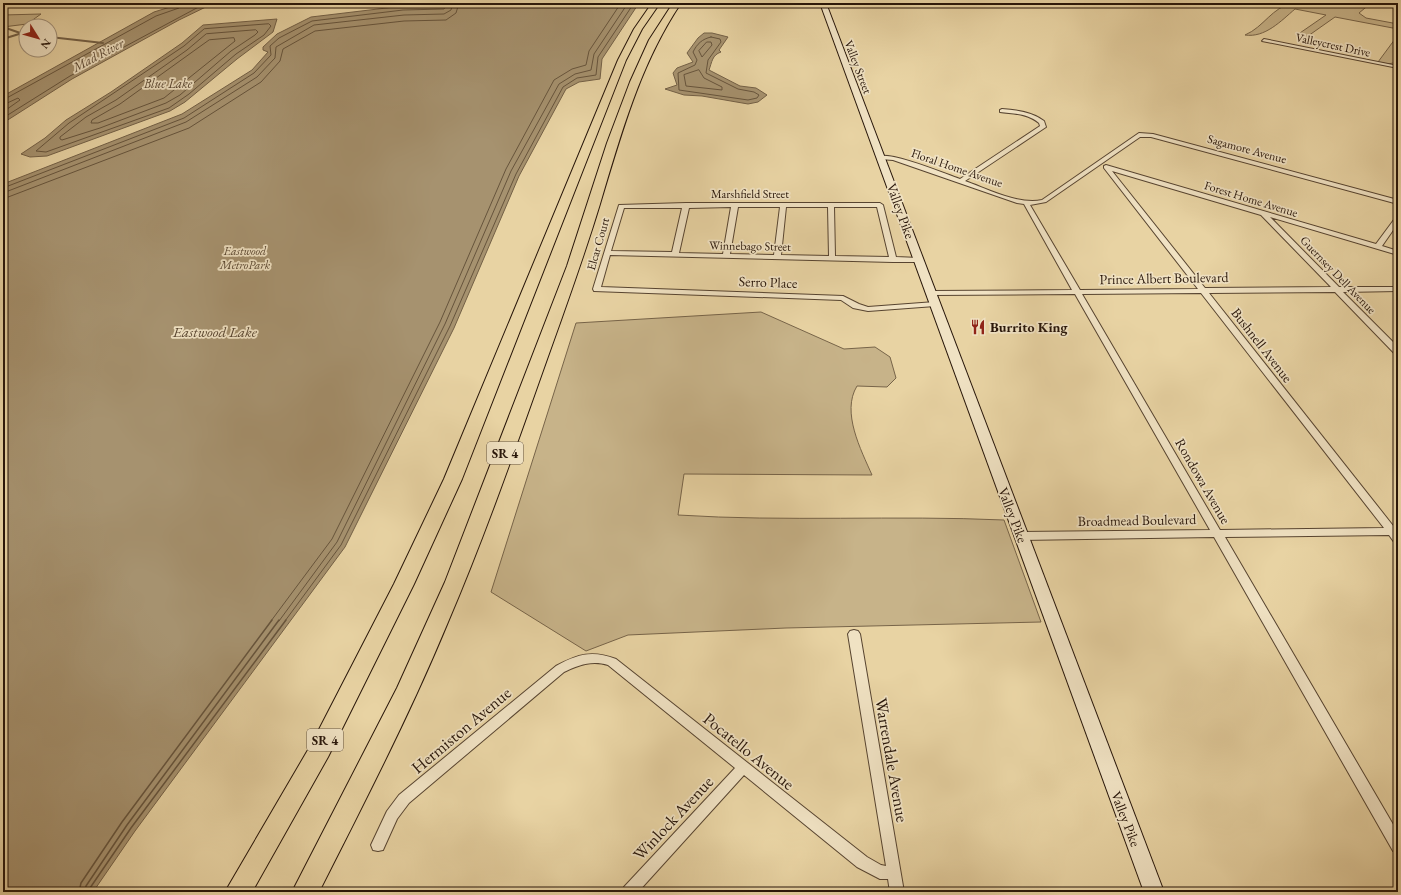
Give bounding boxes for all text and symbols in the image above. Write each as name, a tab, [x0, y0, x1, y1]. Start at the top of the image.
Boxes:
north arrow	[18, 18, 58, 58]
street label: Valleycrest Drive	[1294, 29, 1372, 61]
water label: Mad River	[68, 34, 128, 76]
text: N	[38, 36, 54, 52]
street label: Valley Street	[840, 38, 876, 96]
water label: Blue Lake	[143, 75, 193, 92]
street label: Sagamore Avenue	[1206, 131, 1289, 167]
street label: Floral Home Avenue	[909, 145, 1005, 191]
street label: Forest Home Avenue	[1202, 177, 1300, 221]
street label: Valley Pike	[883, 181, 920, 242]
street label: Marshfield Street	[711, 186, 789, 202]
street label: Elcar Court	[583, 216, 613, 272]
street label: Guernsey Dell Avenue	[1297, 233, 1380, 318]
street label: Winnebago Street	[709, 237, 791, 255]
park label: Eastwood MetroPark	[219, 243, 271, 273]
street label: Prince Albert Boulevard	[1099, 268, 1230, 288]
street label: Serro Place	[738, 272, 798, 292]
street label: Bushnell Avenue	[1227, 304, 1297, 386]
restaurant icon: Burrito King	[969, 318, 987, 336]
place label: Burrito King	[990, 318, 1069, 336]
water label: Eastwood Lake	[172, 322, 258, 341]
street label: Rondowa Avenue	[1171, 435, 1235, 528]
road number: SR 4	[487, 442, 523, 464]
street label: Valley Pike	[994, 485, 1032, 546]
street label: Broadmead Boulevard	[1078, 510, 1197, 530]
street label: Hermiston Avenue	[406, 682, 516, 778]
street label: Warrendale Avenue	[870, 696, 914, 824]
street label: Pocatello Avenue	[699, 707, 799, 795]
road number: SR 4	[307, 729, 343, 751]
street label: Winlock Avenue	[628, 771, 718, 865]
street label: Valley Pike	[1107, 789, 1145, 850]

